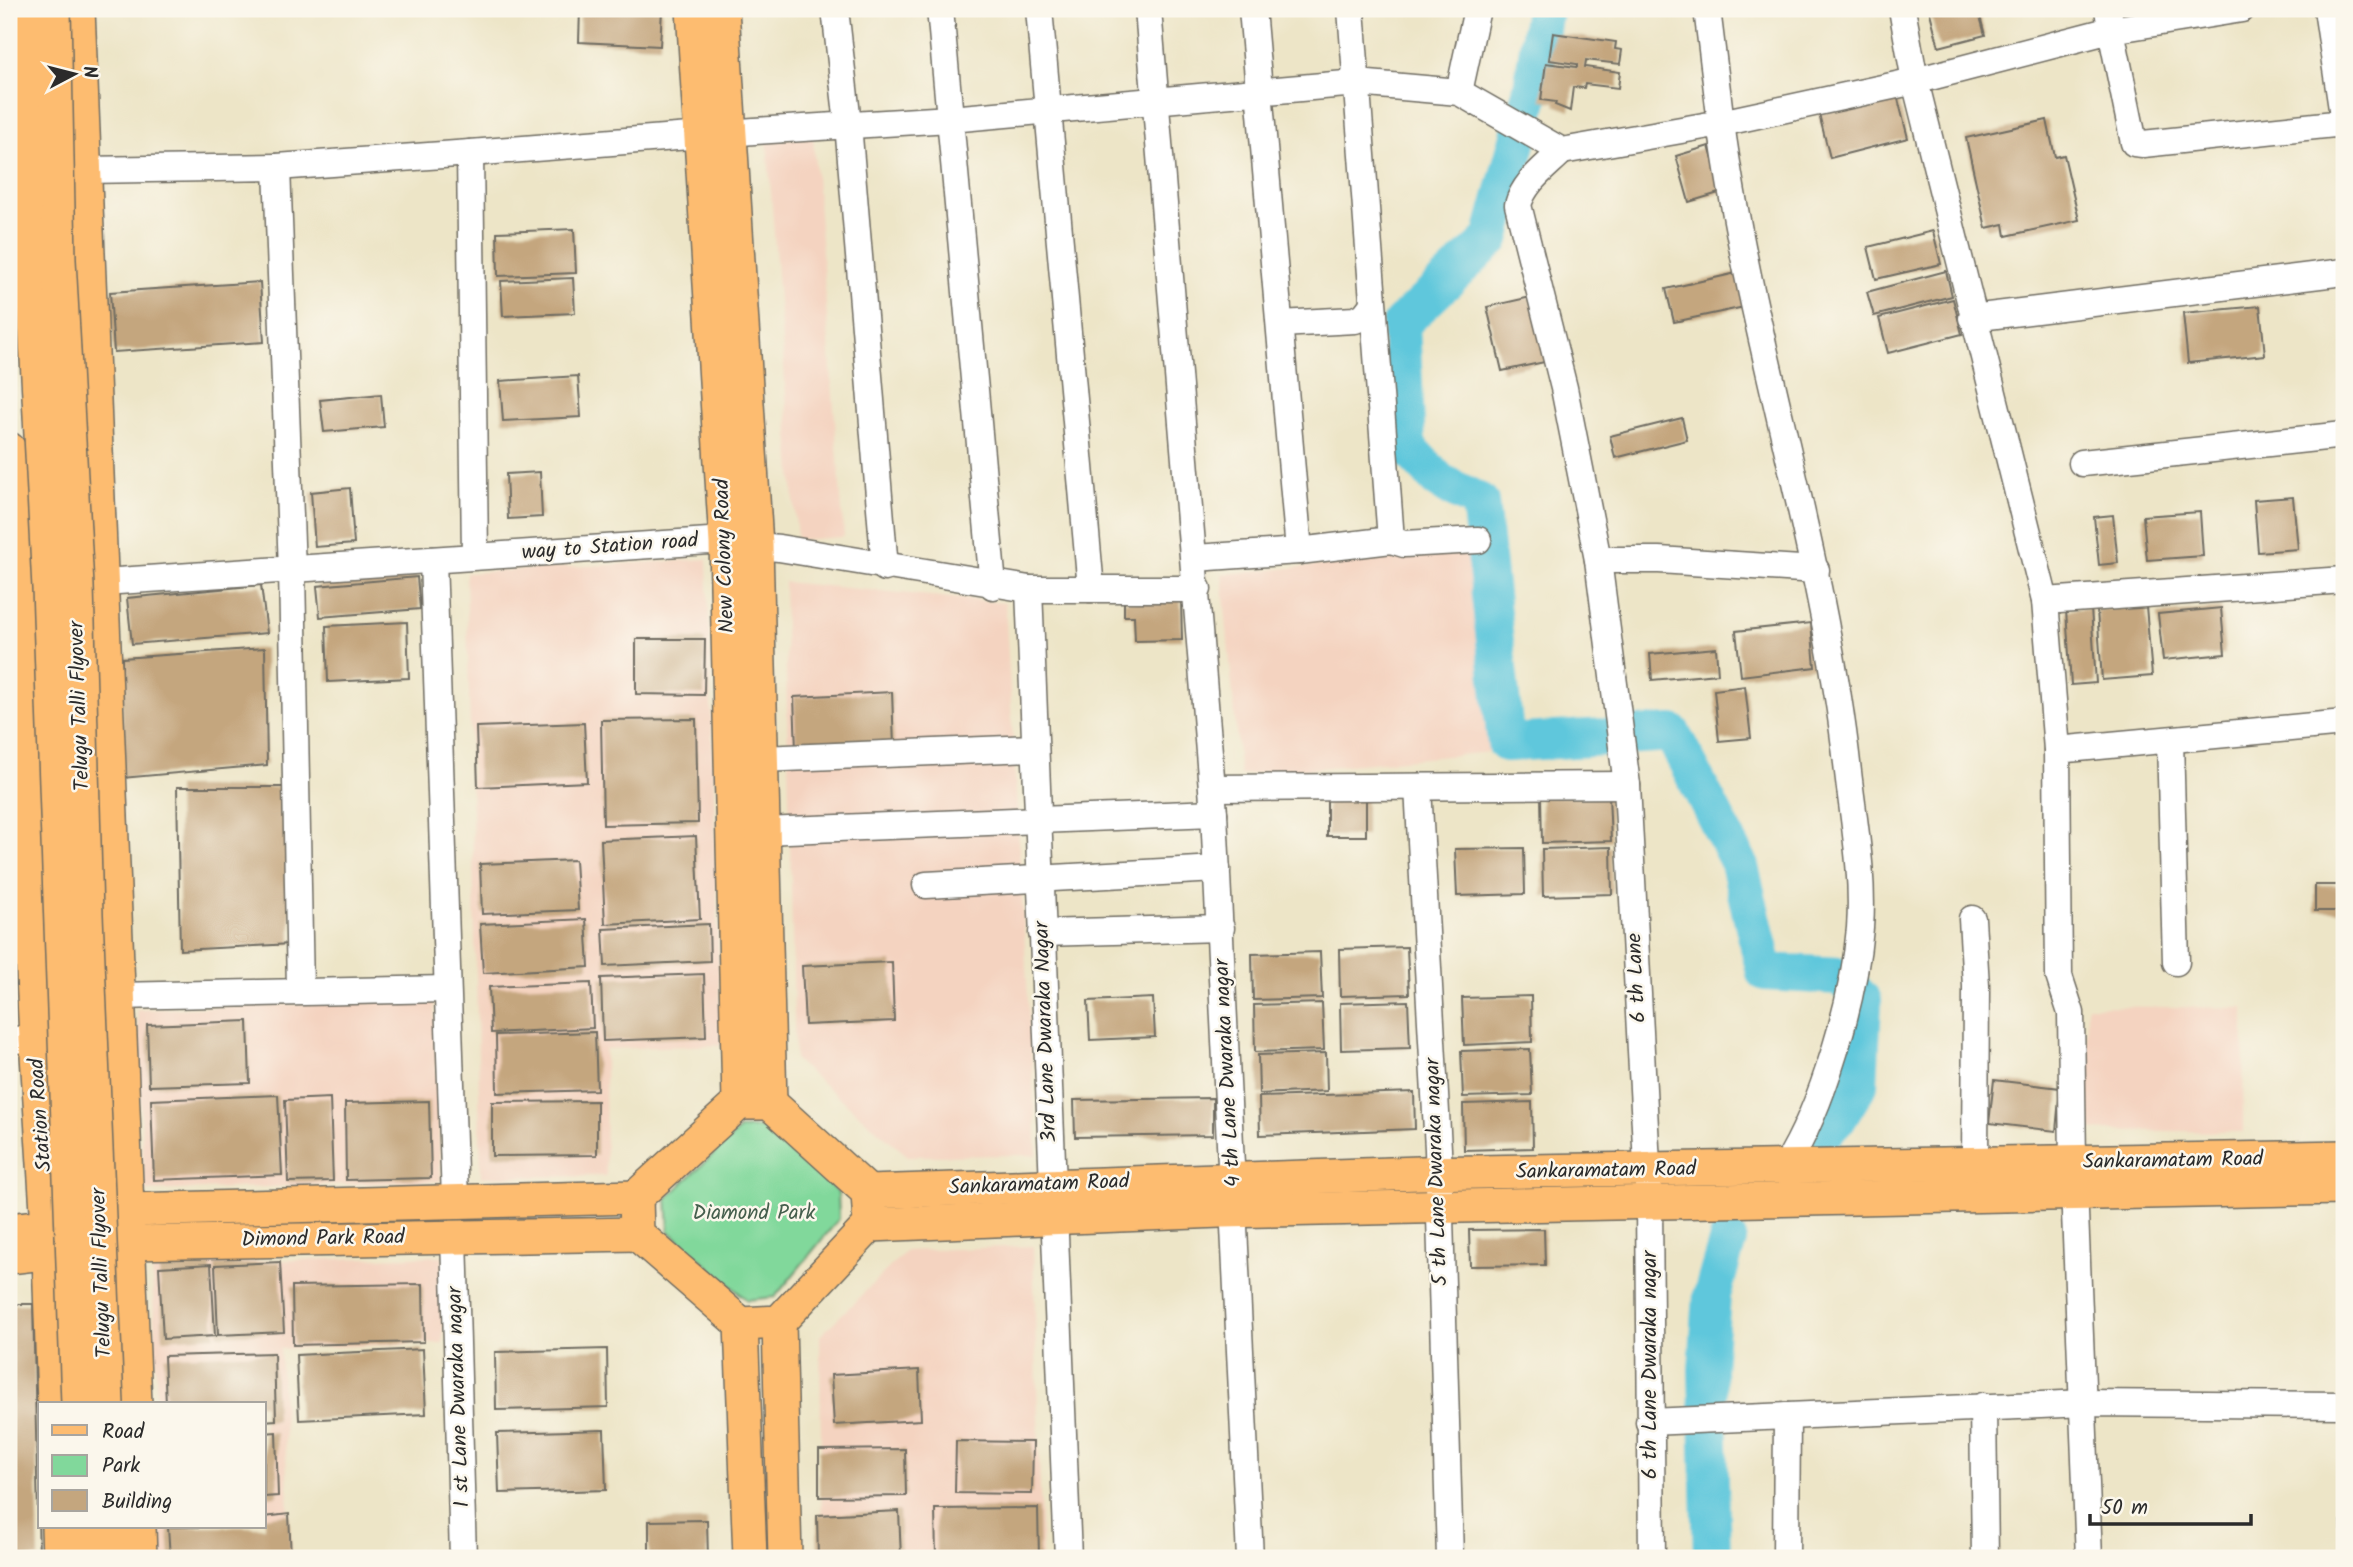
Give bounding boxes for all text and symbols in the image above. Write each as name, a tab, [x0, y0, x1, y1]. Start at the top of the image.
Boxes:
north arrow	[38, 38, 108, 108]
text: N	[73, 64, 105, 80]
street label: New Colony Road	[706, 478, 744, 634]
street label: way to Station road	[521, 524, 700, 570]
street label: Telugu Talli Flyover	[61, 619, 99, 792]
street label: 3rd Lane Dwaraka Nagar	[1026, 920, 1066, 1143]
street label: 6 th Lane	[1618, 932, 1656, 1024]
street label: 4 th Lane Dwaraka nagar	[1205, 957, 1250, 1188]
street label: 5 th Lane Dwaraka nagar	[1416, 1056, 1457, 1287]
street label: Station Road	[21, 1057, 61, 1173]
street label: Sankaramatam Road	[2082, 1143, 2264, 1179]
street label: Sankaramatam Road	[1515, 1153, 1697, 1189]
street label: Sankaramatam Road	[948, 1165, 1130, 1205]
street label: Telugu Talli Flyover	[83, 1186, 121, 1359]
park label: Diamond Park	[693, 1197, 816, 1230]
street label: Dimond Park Road	[241, 1221, 406, 1257]
street label: 6 th Lane Dwaraka nagar	[1634, 1250, 1667, 1479]
street label: 1 st Lane Dwaraka nagar	[439, 1285, 479, 1508]
legend	[38, 1402, 266, 1528]
text: Road	[102, 1416, 145, 1449]
text: Park	[102, 1450, 140, 1483]
scale bar	[2090, 1483, 2252, 1527]
text: Building	[102, 1486, 172, 1519]
text: 50 m	[2101, 1492, 2148, 1525]

